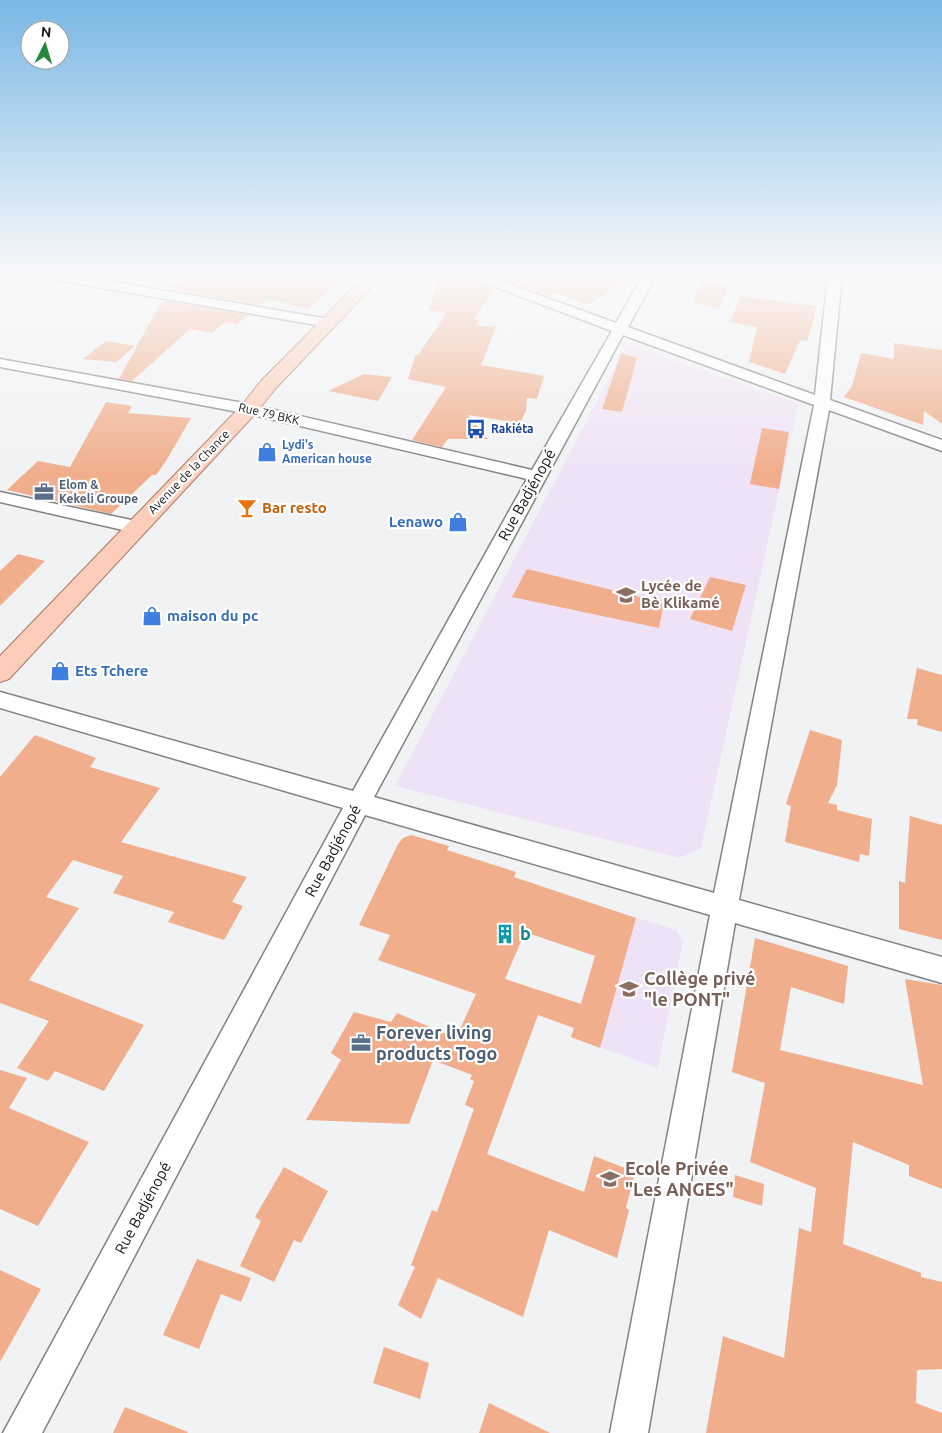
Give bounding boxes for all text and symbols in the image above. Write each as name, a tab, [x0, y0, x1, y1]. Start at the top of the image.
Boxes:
north arrow	[20, 20, 70, 70]
text: N	[40, 24, 52, 40]
street label: Rue 79 BKK	[237, 400, 302, 427]
bus stop icon: Rakiéta	[465, 418, 487, 440]
place label: Rakiéta	[491, 422, 534, 435]
street label: Avenue de la Chance	[145, 427, 232, 516]
place label: Lydi's American house	[282, 438, 372, 465]
shop icon: Lydi's American house	[256, 441, 278, 463]
street label: Rue Badjénopé	[494, 446, 559, 543]
place label: Elom & Kekeli Groupe	[59, 478, 138, 505]
office icon: Elom & Kekeli Groupe	[33, 481, 55, 503]
bar icon: Bar resto	[236, 497, 258, 519]
place label: Bar resto	[262, 499, 327, 516]
shop icon: Lenawo	[447, 511, 469, 533]
place label: Lenawo	[389, 513, 443, 530]
place label: Lycée de Bè Klikamé	[641, 577, 720, 611]
school or university icon: Lycée de Bè Klikamé	[615, 584, 637, 606]
shop icon: maison du pc	[141, 605, 163, 627]
place label: maison du pc	[167, 607, 258, 624]
shop icon: Ets Tchere	[49, 660, 71, 682]
place label: Ets Tchere	[75, 662, 148, 679]
street label: Rue Badjénopé	[301, 802, 364, 900]
building icon: b	[494, 923, 516, 945]
place label: b	[520, 923, 531, 943]
place label: Collège privé "le PONT"	[644, 968, 755, 1009]
school or university icon: Collège privé "le PONT"	[618, 978, 640, 1000]
place label: Forever living products Togo	[376, 1022, 497, 1063]
office icon: Forever living products Togo	[350, 1032, 372, 1054]
place label: Ecole Privée "Les ANGES"	[625, 1158, 734, 1199]
street label: Rue Badjénopé	[111, 1159, 174, 1257]
school or university icon: Ecole Privée "Les ANGES"	[599, 1168, 621, 1190]

